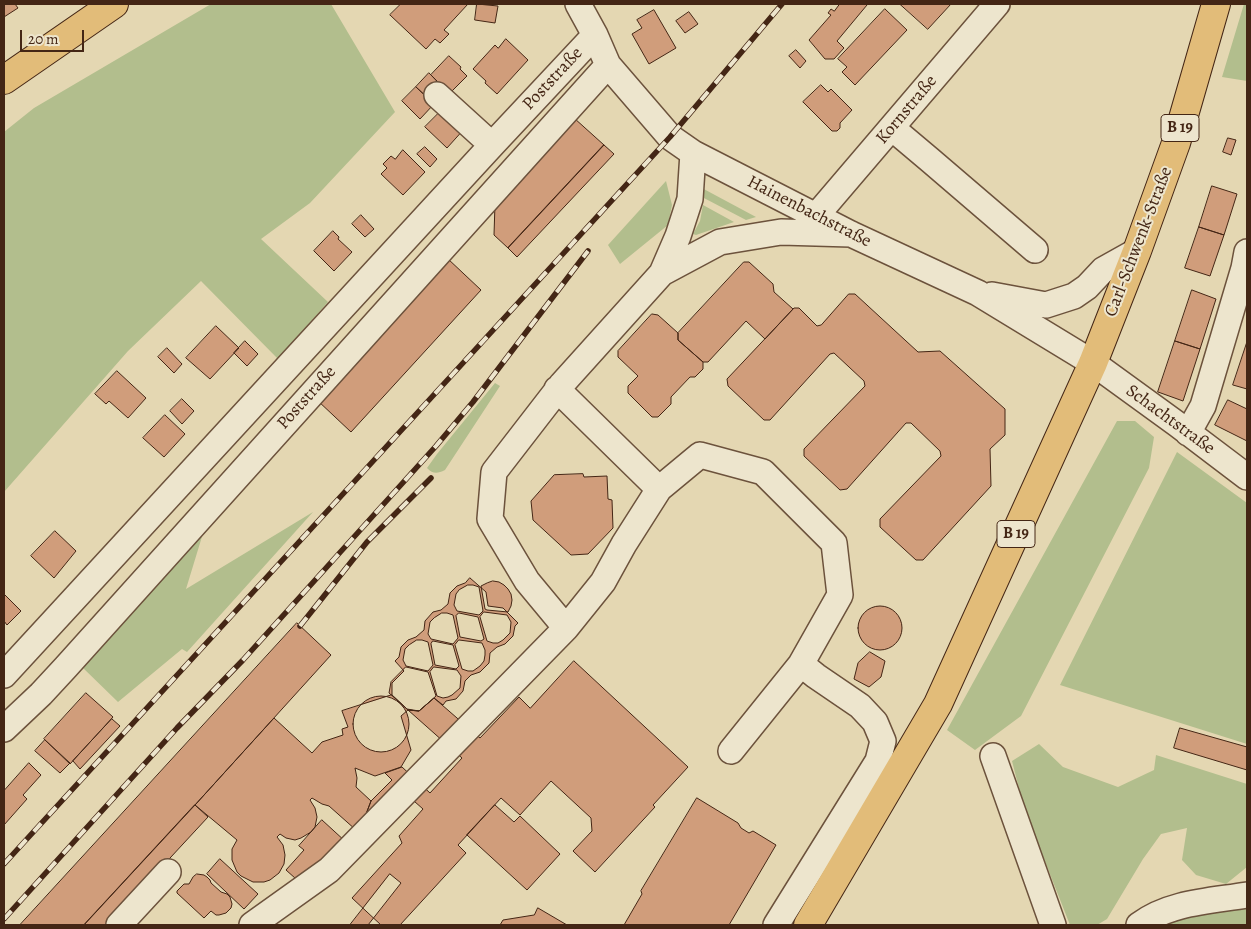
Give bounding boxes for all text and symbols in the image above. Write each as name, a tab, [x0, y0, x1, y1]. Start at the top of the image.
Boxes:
scale bar	[22, 20, 86, 52]
text: 20 m	[28, 29, 59, 49]
street label: Poststraße	[518, 43, 588, 115]
street label: Kornstraße	[872, 71, 942, 149]
road number: B 19	[1161, 115, 1199, 142]
street label: Carl-Schwenk-Straße	[1100, 164, 1178, 320]
street label: Hainenbachstraße	[743, 171, 875, 253]
street label: Poststraße	[273, 362, 341, 434]
street label: Schachtstraße	[1121, 380, 1219, 460]
road number: B 19	[997, 520, 1035, 548]

